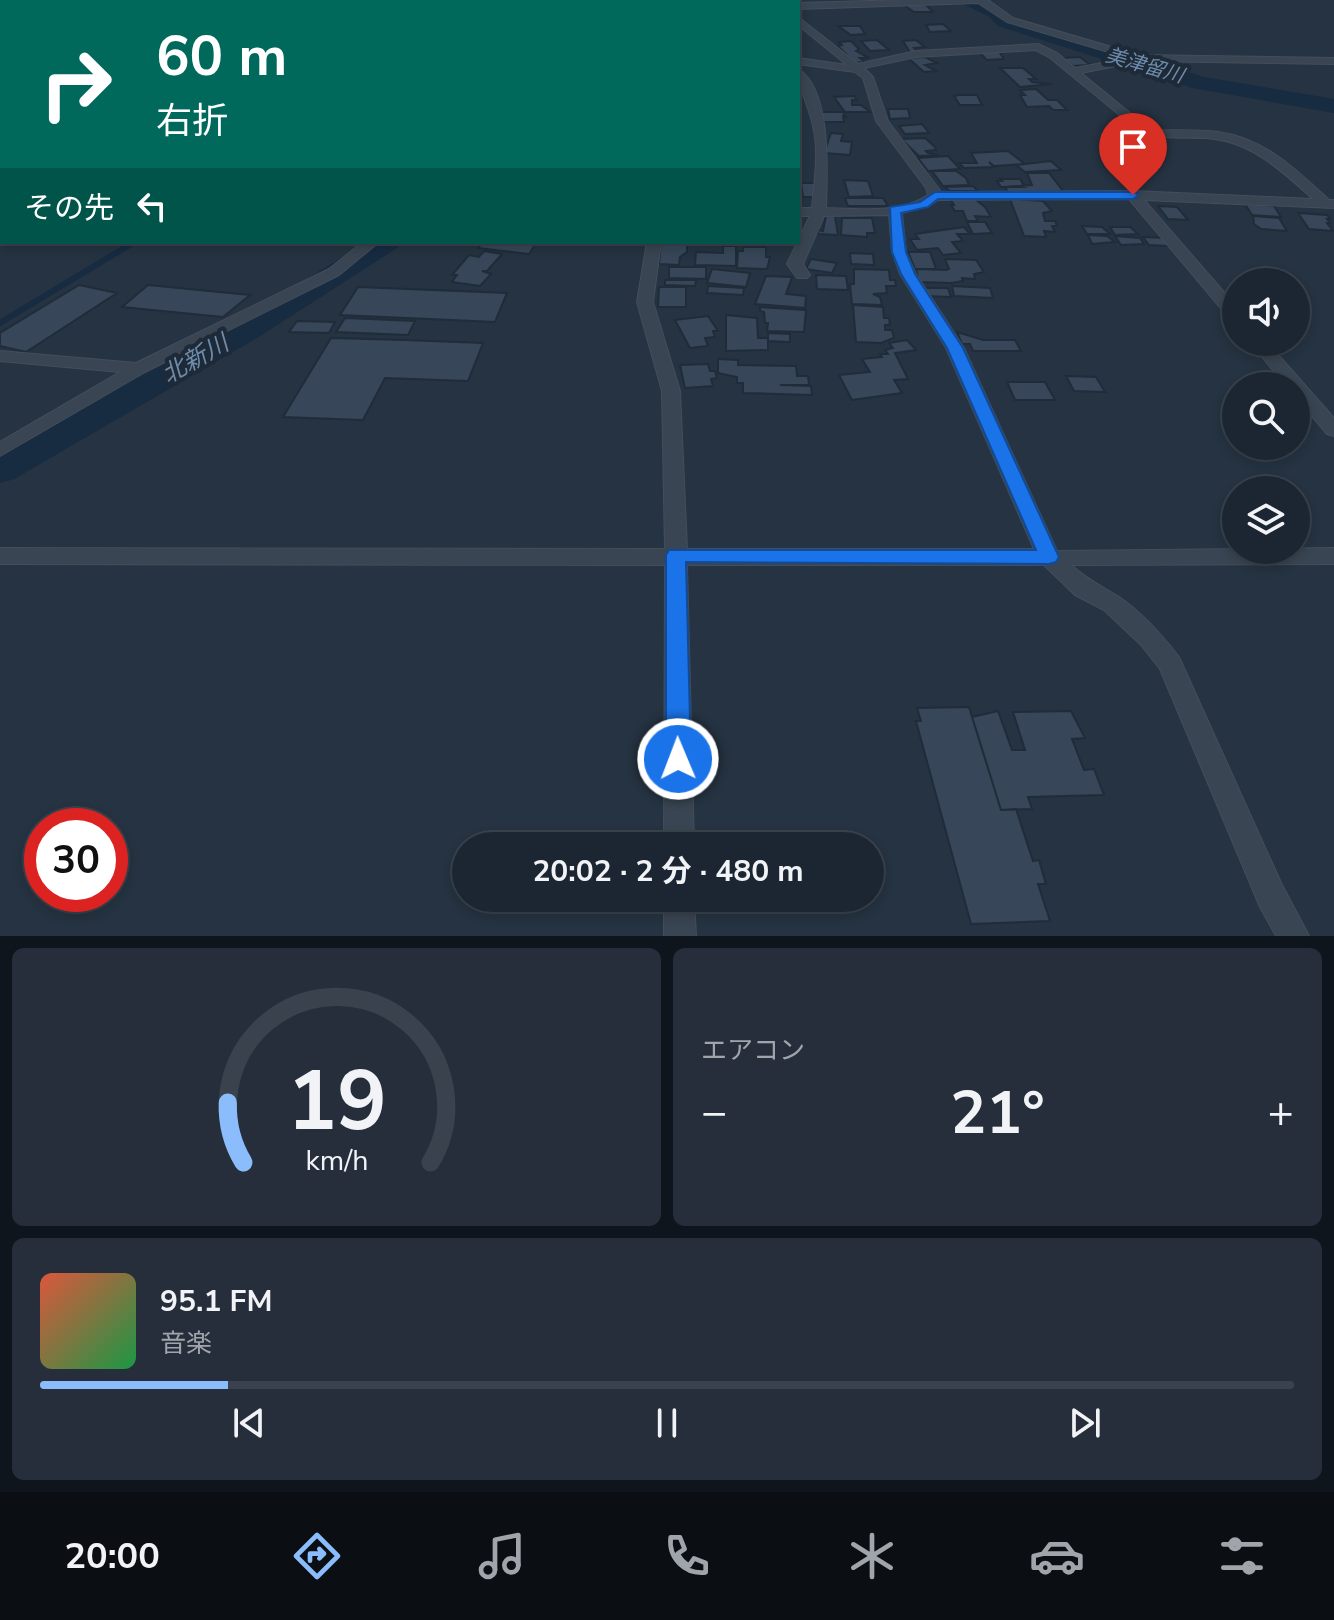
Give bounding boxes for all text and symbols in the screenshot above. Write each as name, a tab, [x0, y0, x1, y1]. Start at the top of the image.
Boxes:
text: 60 m	[156, 18, 287, 95]
icon: right	[24, 32, 128, 136]
water label: 美津留川	[1103, 41, 1189, 90]
text: 右折	[156, 97, 228, 146]
pin	[1099, 113, 1167, 195]
icon: arrive	[1111, 125, 1155, 169]
icon: left	[130, 184, 174, 228]
text: その先	[24, 188, 114, 229]
map controls	[1222, 268, 1310, 564]
button: sound	[1222, 268, 1310, 356]
water label: 北新川	[156, 326, 237, 391]
button: search	[1222, 372, 1310, 460]
button: layers	[1222, 476, 1310, 564]
position arrow	[636, 717, 720, 801]
speed limit sign: 30	[24, 808, 128, 912]
text: 20:02 · 2 分 · 480 m	[532, 851, 804, 892]
text: エアコン	[701, 1033, 805, 1068]
text: 19	[287, 1045, 386, 1158]
text: 21°	[950, 1072, 1045, 1154]
text: −	[701, 1083, 727, 1143]
text: +	[1268, 1083, 1294, 1143]
text: km/h	[305, 1141, 368, 1180]
text: 95.1 FM	[160, 1281, 272, 1322]
text: 音楽	[160, 1326, 212, 1361]
icon: previous	[227, 1401, 271, 1445]
icon: pause	[645, 1401, 689, 1445]
icon: next	[1063, 1401, 1107, 1445]
icon: directions	[289, 1528, 345, 1584]
icon: music	[474, 1528, 530, 1584]
icon: phone	[659, 1528, 715, 1584]
icon: climate	[844, 1528, 900, 1584]
icon: car	[1029, 1528, 1085, 1584]
icon: filters	[1214, 1528, 1270, 1584]
text: 20:00	[64, 1532, 160, 1581]

